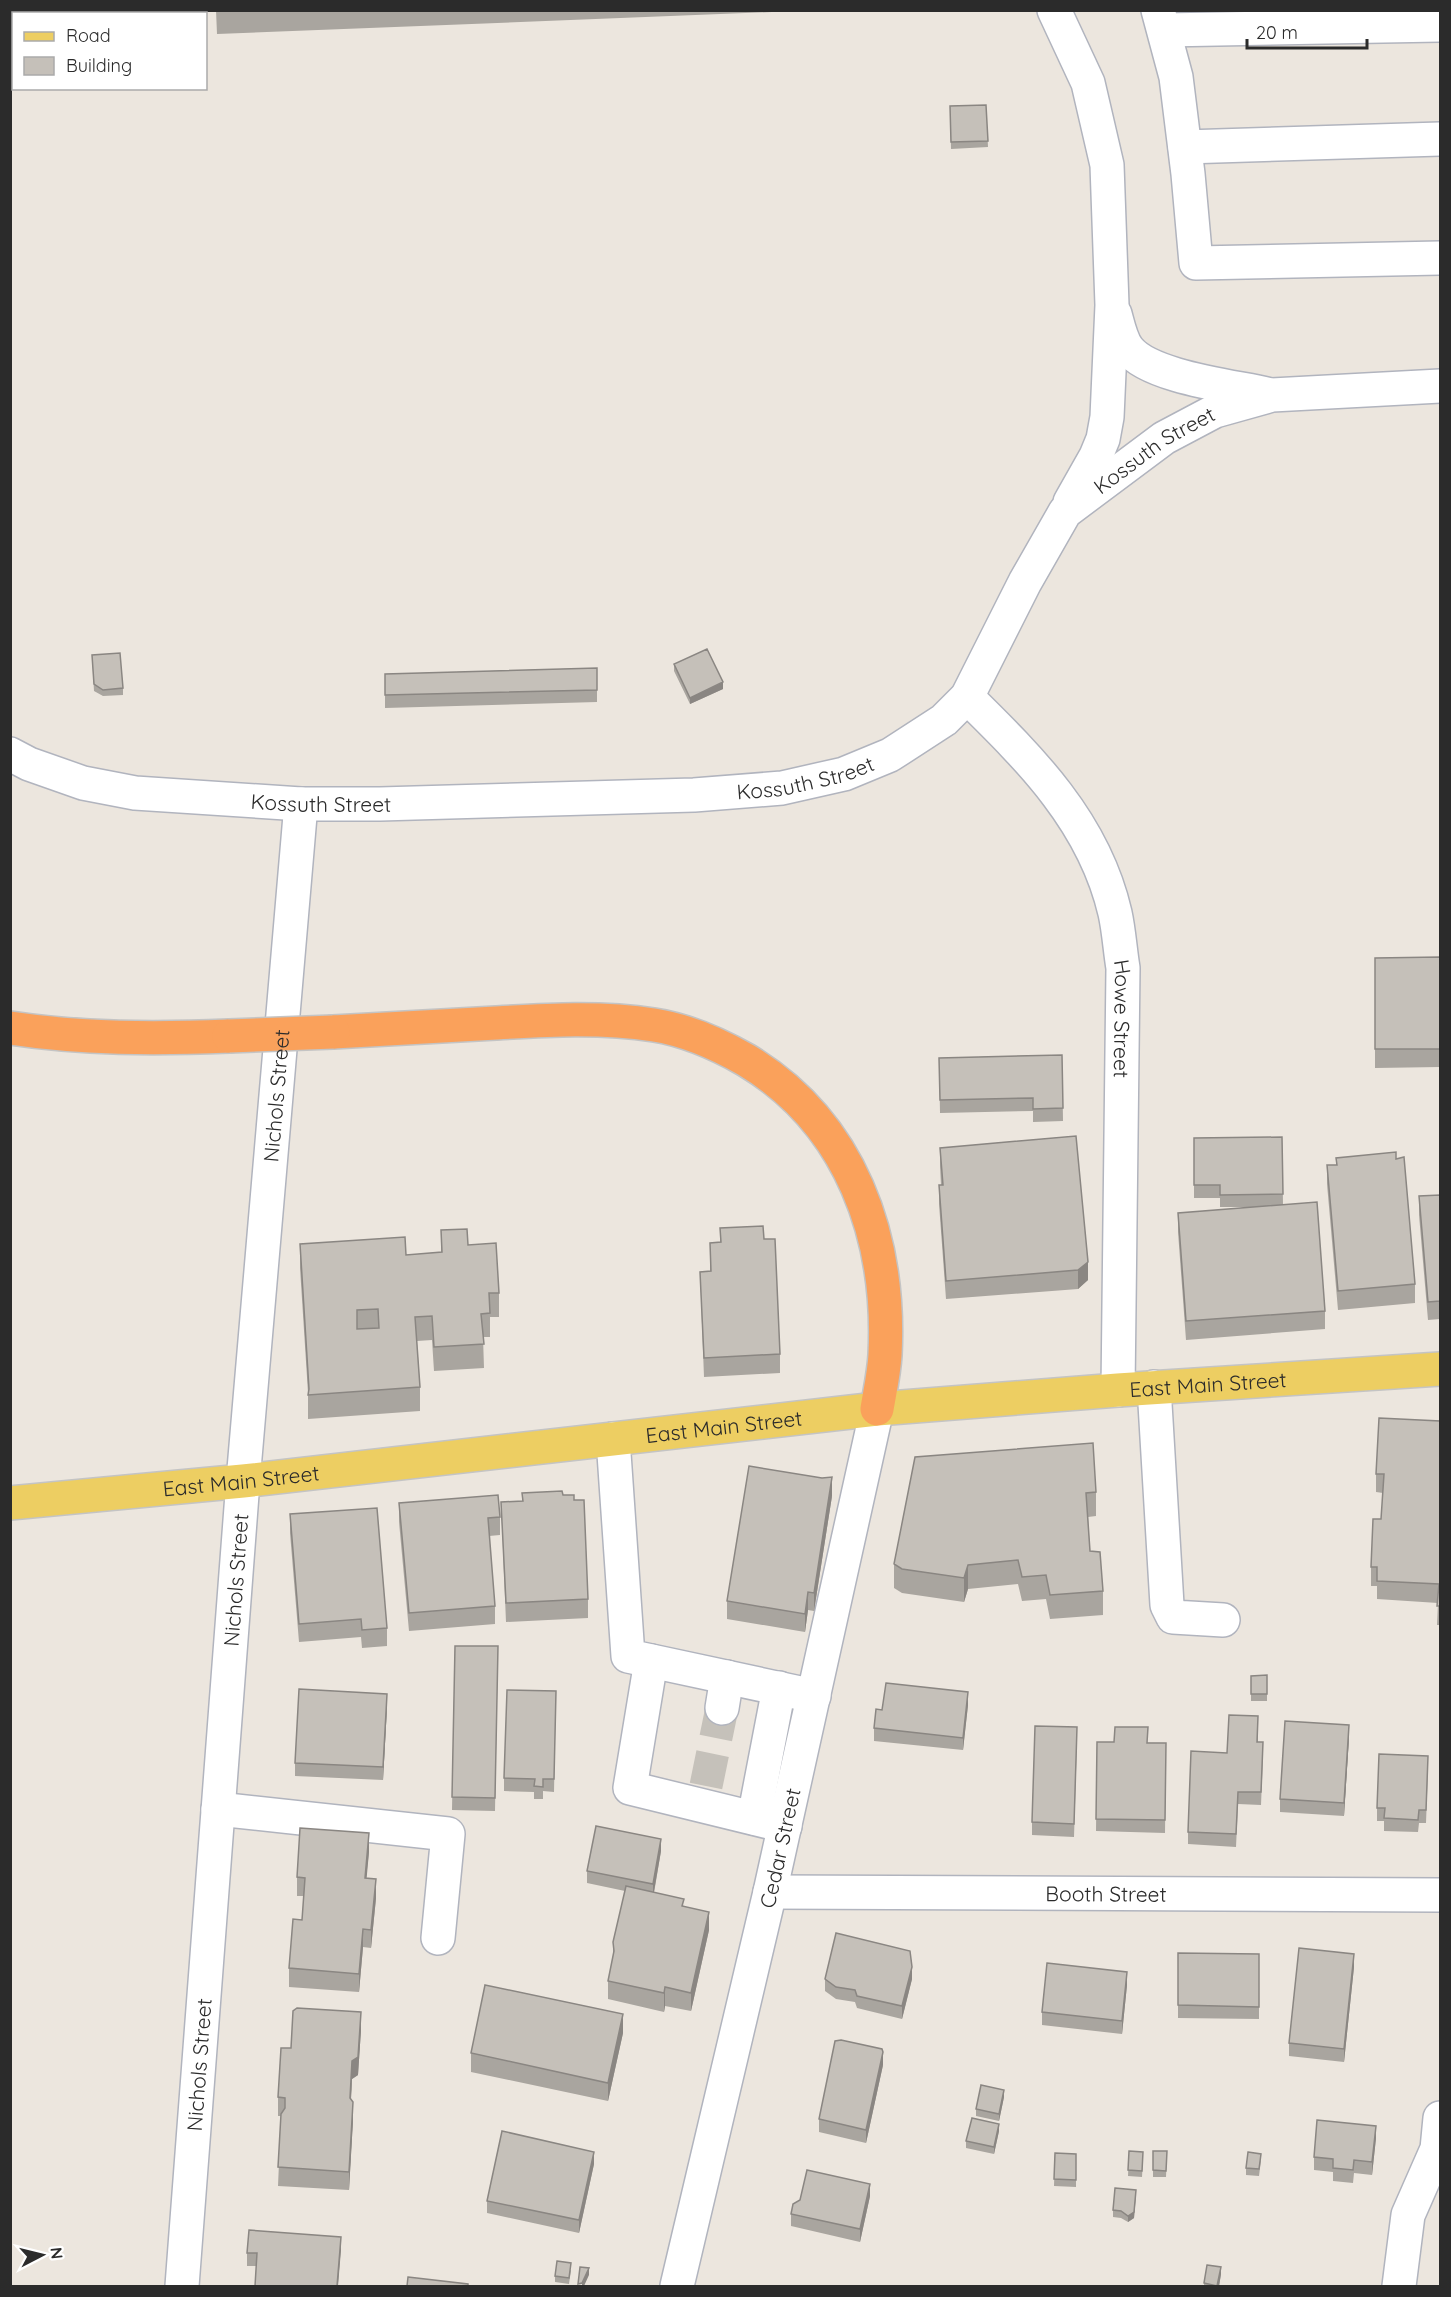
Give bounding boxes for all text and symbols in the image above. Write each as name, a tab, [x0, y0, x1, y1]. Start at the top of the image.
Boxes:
legend	[12, 12, 207, 90]
scale bar	[1247, 12, 1367, 50]
text: 20 m	[1256, 21, 1298, 44]
text: Road	[66, 24, 111, 47]
text: Building	[66, 54, 132, 77]
street label: Kossuth Street	[1088, 401, 1219, 499]
street label: Kossuth Street	[736, 750, 878, 805]
street label: Kossuth Street	[250, 788, 391, 817]
street label: Howe Street	[1109, 957, 1137, 1078]
street label: Nichols Street	[257, 1028, 295, 1163]
street label: East Main Street	[1129, 1366, 1287, 1402]
street label: East Main Street	[644, 1405, 803, 1448]
street label: East Main Street	[161, 1459, 321, 1502]
street label: Nichols Street	[218, 1513, 253, 1647]
street label: Cedar Street	[754, 1785, 806, 1911]
street label: Booth Street	[1045, 1880, 1167, 1907]
street label: Nichols Street	[181, 1997, 217, 2132]
north arrow	[12, 2225, 72, 2285]
text: N	[46, 2246, 68, 2260]

